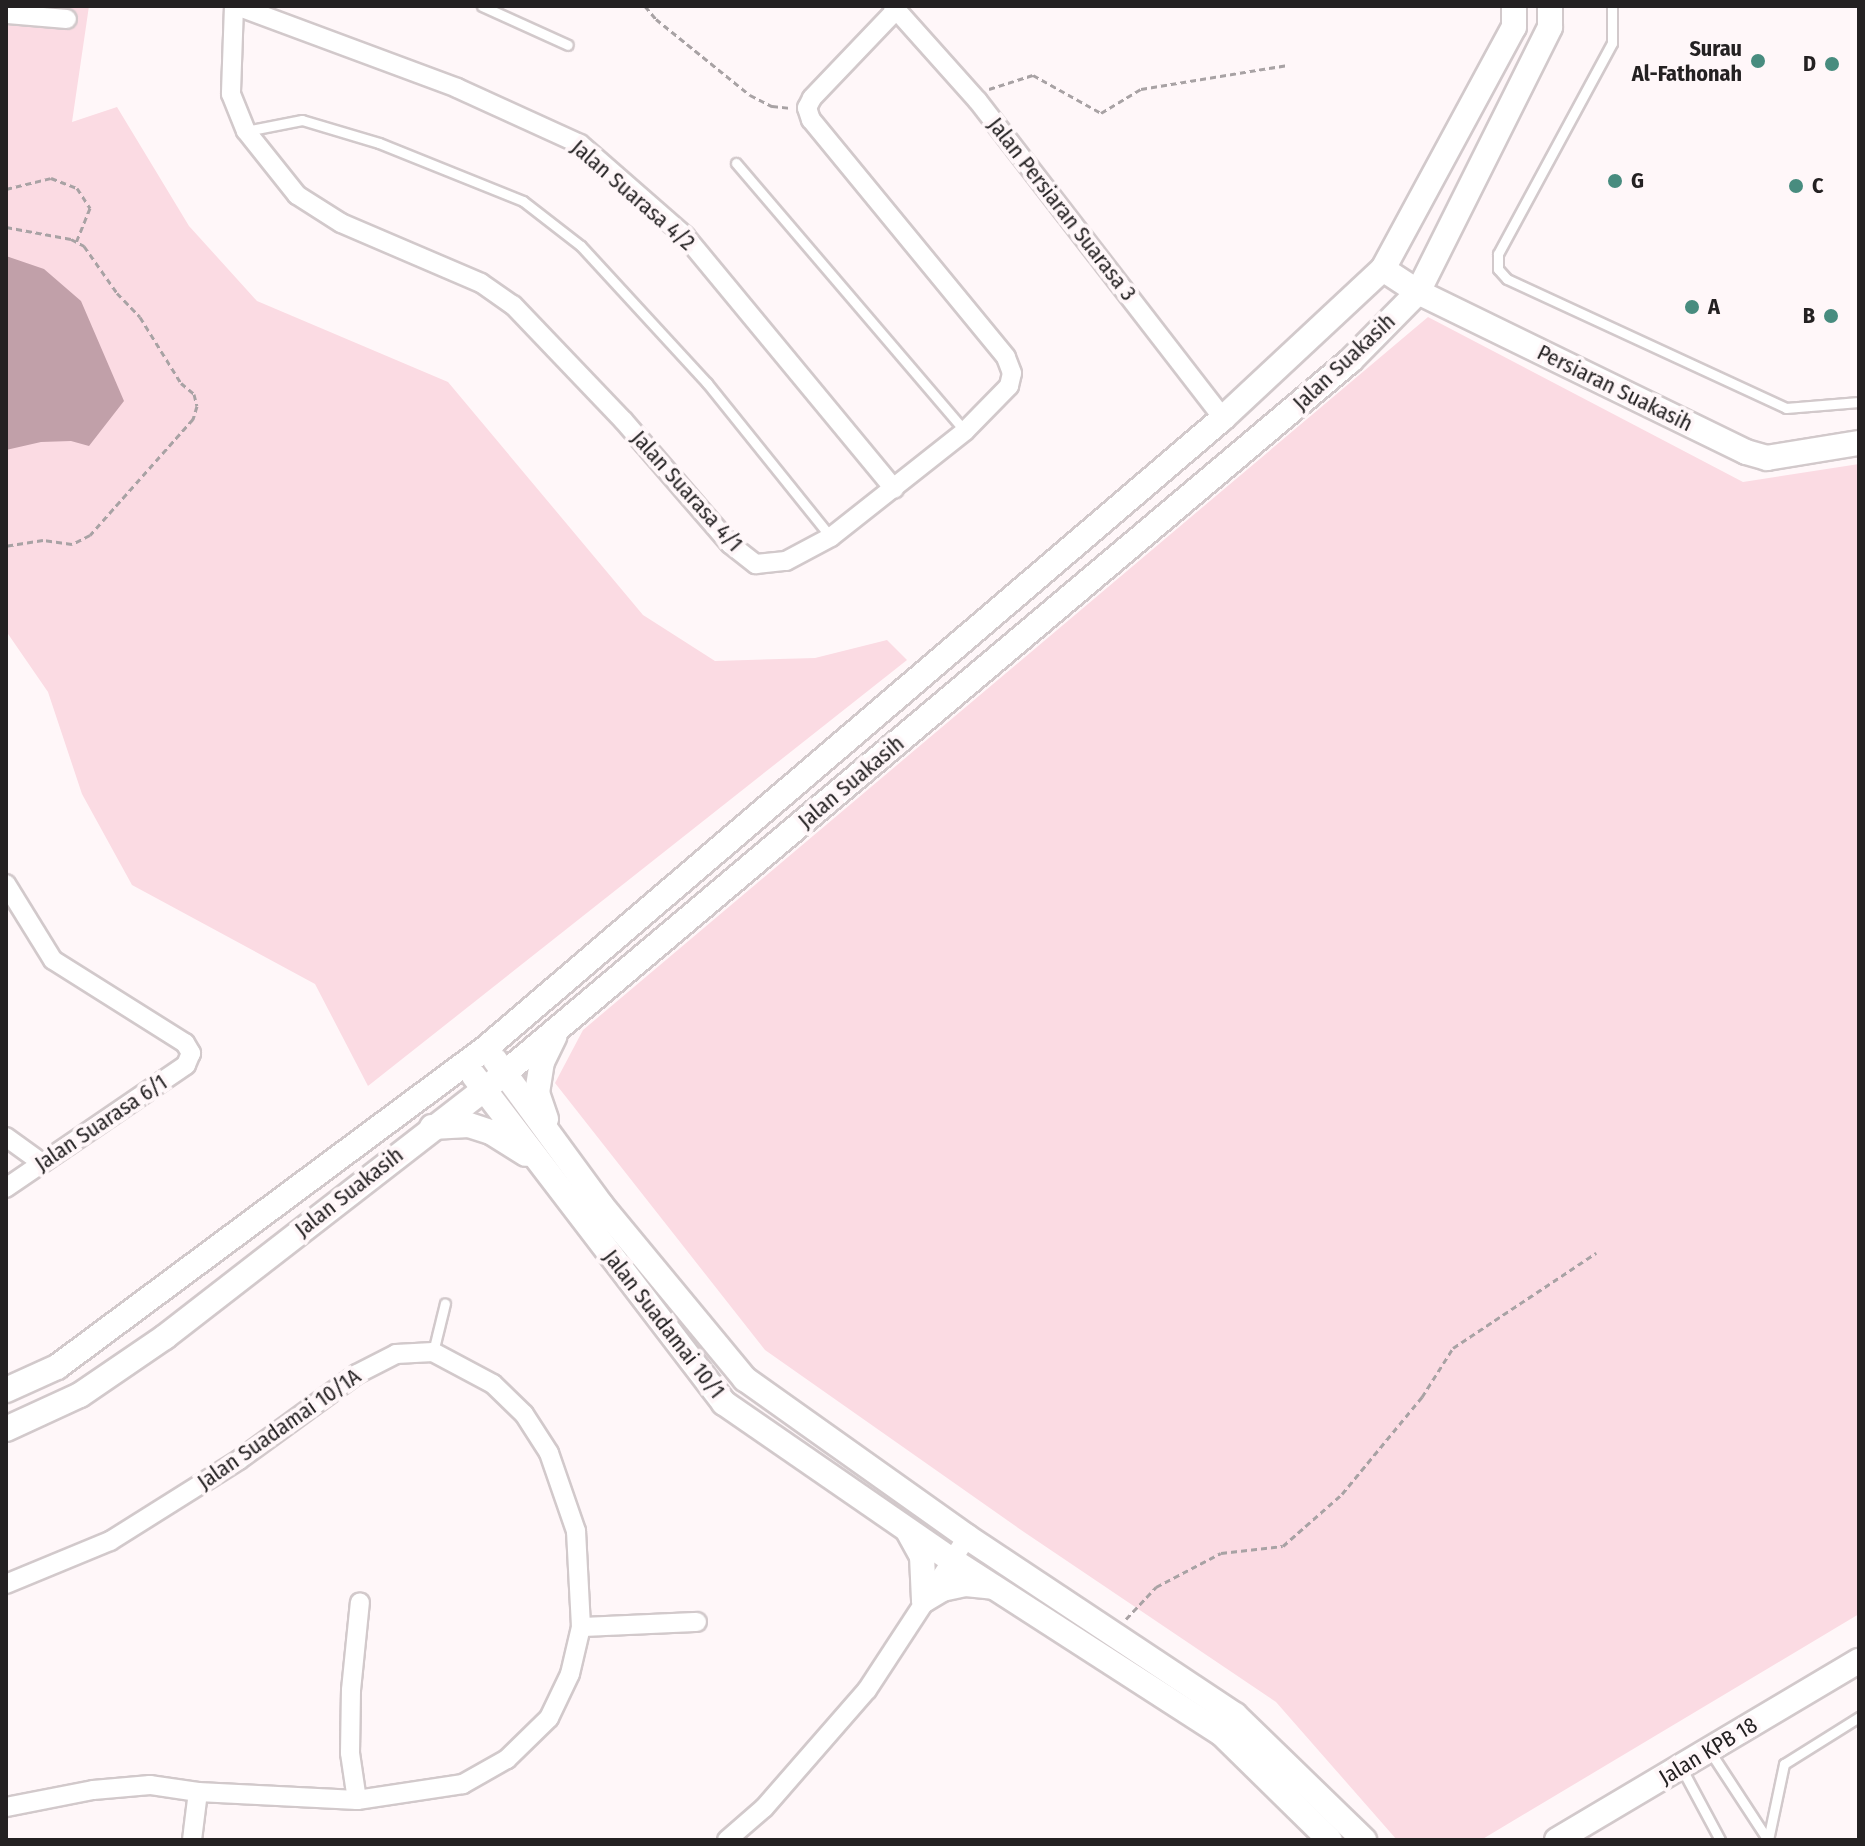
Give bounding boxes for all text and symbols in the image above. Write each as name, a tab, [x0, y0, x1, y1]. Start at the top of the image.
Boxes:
place label: Surau Al-Fathonah	[1632, 35, 1742, 86]
place label: D	[1803, 51, 1816, 77]
marker: Surau Al-Fathonah	[1749, 52, 1767, 70]
marker: D	[1823, 55, 1841, 73]
street label: Jalan Persiaran Suarasa 3	[982, 112, 1142, 306]
street label: Jalan Suarasa 4/2	[566, 134, 700, 256]
place label: G	[1631, 168, 1644, 194]
marker: G	[1606, 172, 1624, 190]
place label: C	[1812, 173, 1824, 199]
marker: C	[1787, 177, 1805, 195]
place label: A	[1708, 294, 1720, 320]
marker: A	[1683, 298, 1701, 316]
place label: B	[1803, 303, 1815, 329]
marker: B	[1822, 307, 1840, 325]
street label: Jalan Suakasih	[1287, 308, 1401, 416]
street label: Persiaran Suakasih	[1533, 339, 1697, 437]
street label: Jalan Suarasa 4/1	[626, 425, 748, 557]
street label: Jalan Suakasih	[793, 730, 909, 834]
street label: Jalan Suarasa 6/1	[30, 1069, 172, 1177]
street label: Jalan Suakasih	[290, 1142, 408, 1242]
street label: Jalan Suadamai 10/1	[598, 1244, 730, 1404]
street label: Jalan Suadamai 10/1A	[192, 1363, 366, 1495]
street label: Jalan KPB 18	[1654, 1711, 1762, 1791]

